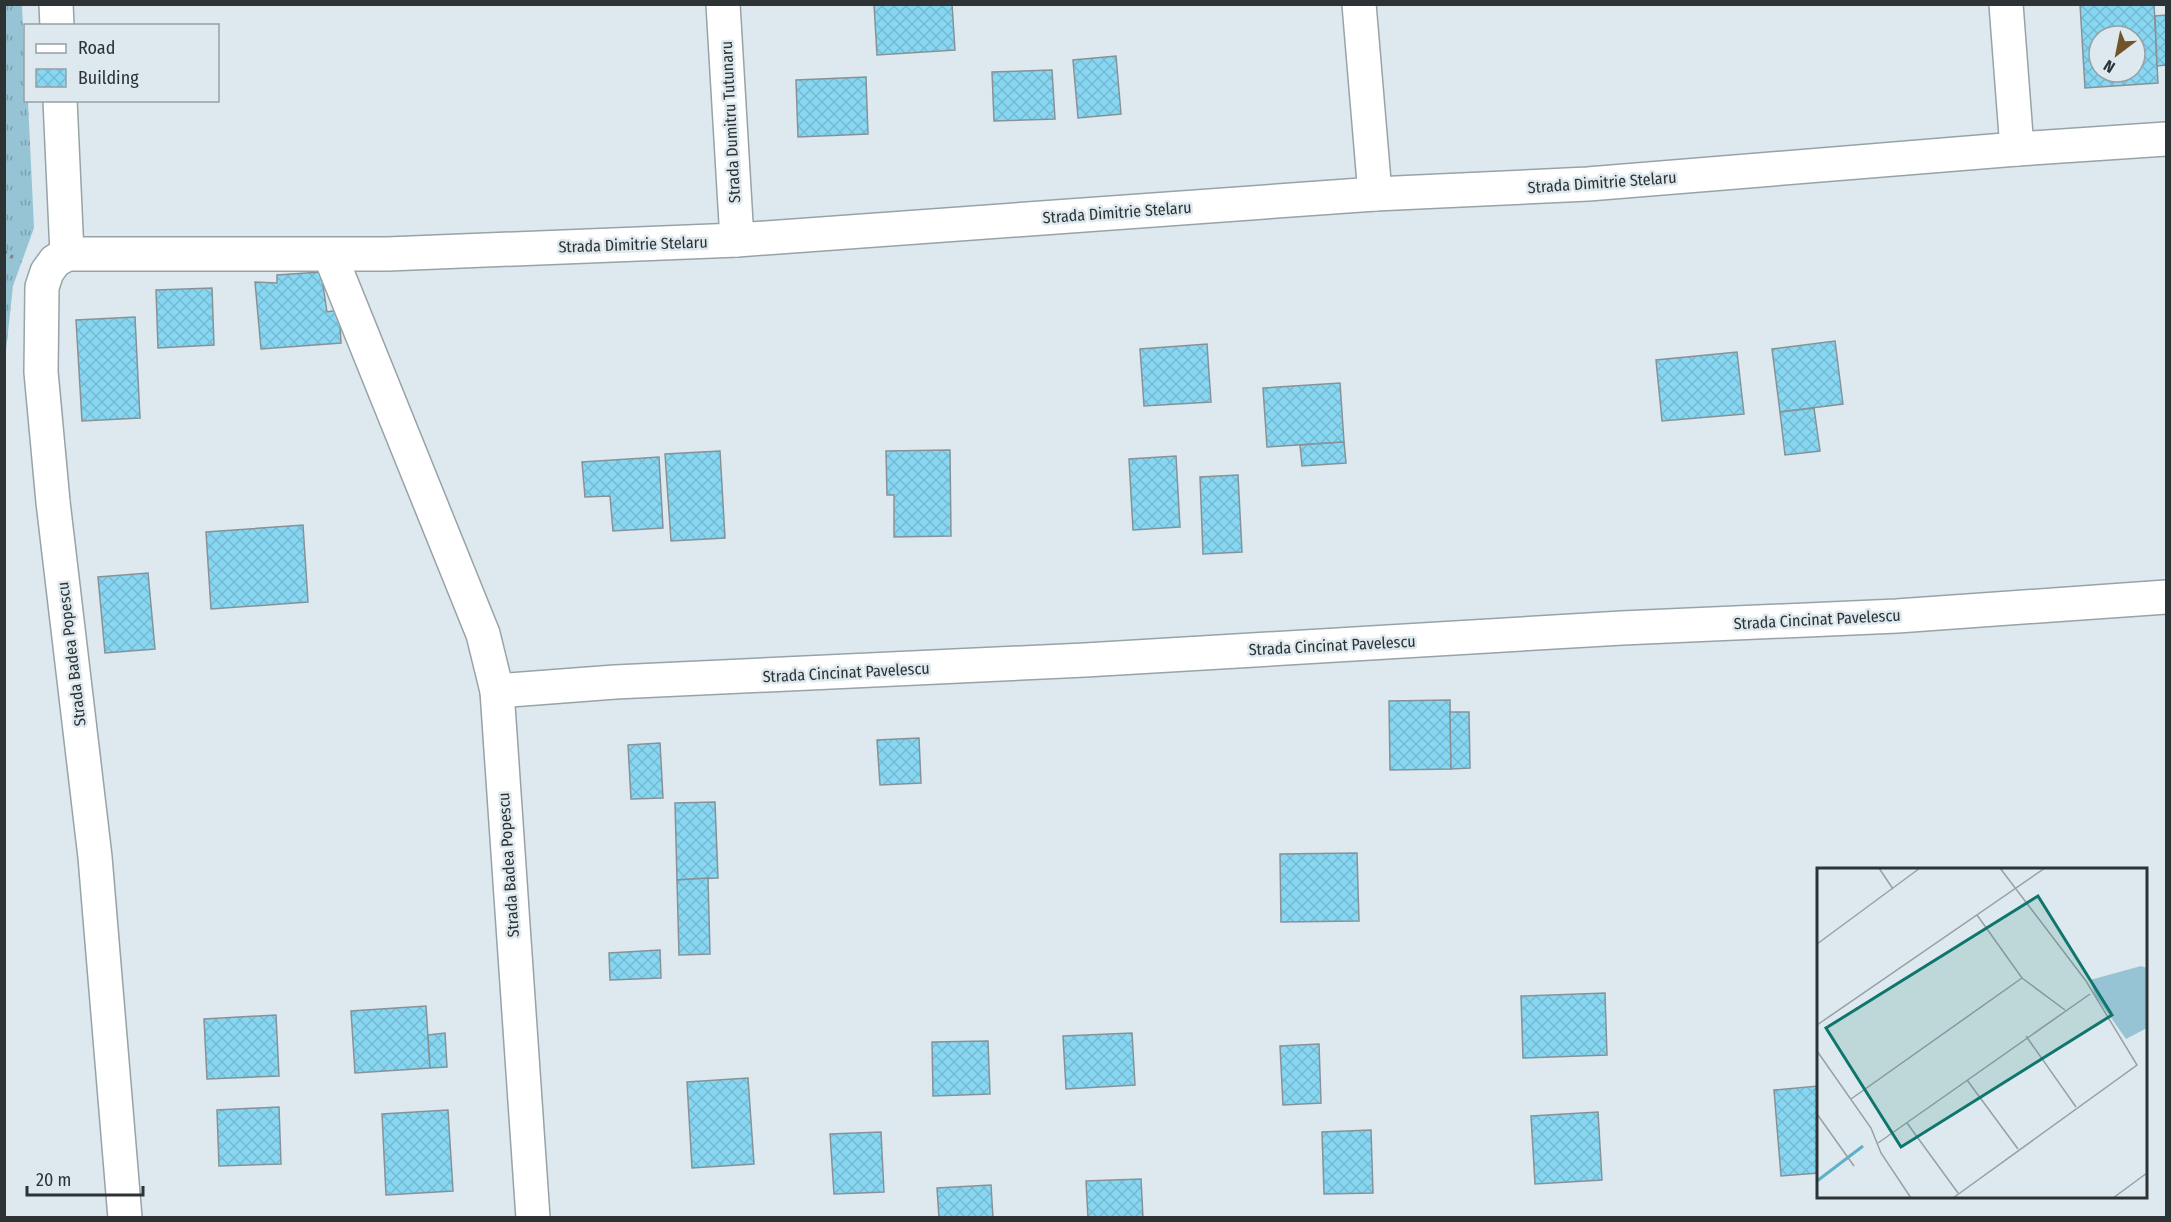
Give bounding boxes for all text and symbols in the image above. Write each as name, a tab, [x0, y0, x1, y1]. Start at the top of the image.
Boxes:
legend	[24, 24, 219, 102]
north arrow	[2087, 24, 2147, 84]
text: Road	[78, 37, 115, 59]
street label: Strada Dumitru Tutunaru	[717, 40, 744, 203]
text: N	[2100, 56, 2118, 77]
text: Building	[78, 67, 139, 89]
street label: Strada Dimitrie Stelaru	[1527, 168, 1677, 197]
street label: Strada Dimitrie Stelaru	[1042, 198, 1192, 227]
street label: Strada Dimitrie Stelaru	[558, 232, 708, 257]
street label: Strada Badea Popescu	[53, 581, 90, 727]
street label: Strada Cincinat Pavelescu	[1733, 606, 1901, 633]
street label: Strada Cincinat Pavelescu	[1248, 632, 1416, 659]
street label: Strada Cincinat Pavelescu	[762, 659, 930, 686]
street label: Strada Badea Popescu	[494, 792, 523, 938]
inset map	[1817, 868, 2147, 1198]
scale bar	[27, 1159, 142, 1197]
text: 20 m	[36, 1169, 71, 1191]

